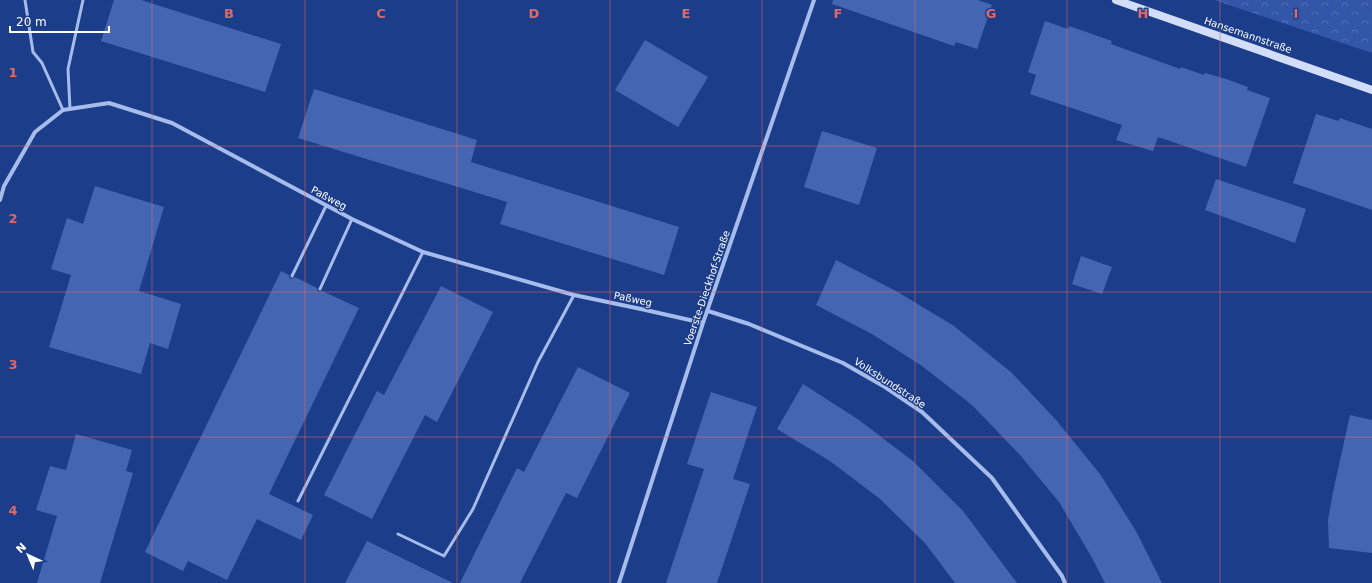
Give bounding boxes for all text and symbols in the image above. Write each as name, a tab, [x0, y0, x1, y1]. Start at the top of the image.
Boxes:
text: B	[224, 6, 234, 21]
text: C	[376, 6, 386, 21]
text: D	[529, 6, 540, 21]
text: E	[682, 6, 690, 21]
text: F	[834, 6, 842, 21]
text: G	[986, 6, 996, 21]
text: H	[1138, 6, 1148, 21]
text: I	[1294, 6, 1298, 21]
scale bar	[10, 8, 109, 34]
text: 20 m	[16, 15, 47, 29]
street label: Hansemannstraße	[1203, 15, 1293, 55]
text: 1	[8, 65, 18, 80]
street label: Paßweg	[309, 184, 349, 212]
text: 2	[8, 211, 18, 226]
street label: Voerste-Dieckhof-Straße	[682, 229, 732, 347]
street label: Paßweg	[613, 290, 653, 308]
street label: Volksbundstraße	[852, 356, 928, 410]
text: 3	[8, 357, 18, 372]
text: 4	[8, 503, 18, 518]
north arrow	[8, 535, 48, 575]
text: N	[14, 540, 29, 556]

